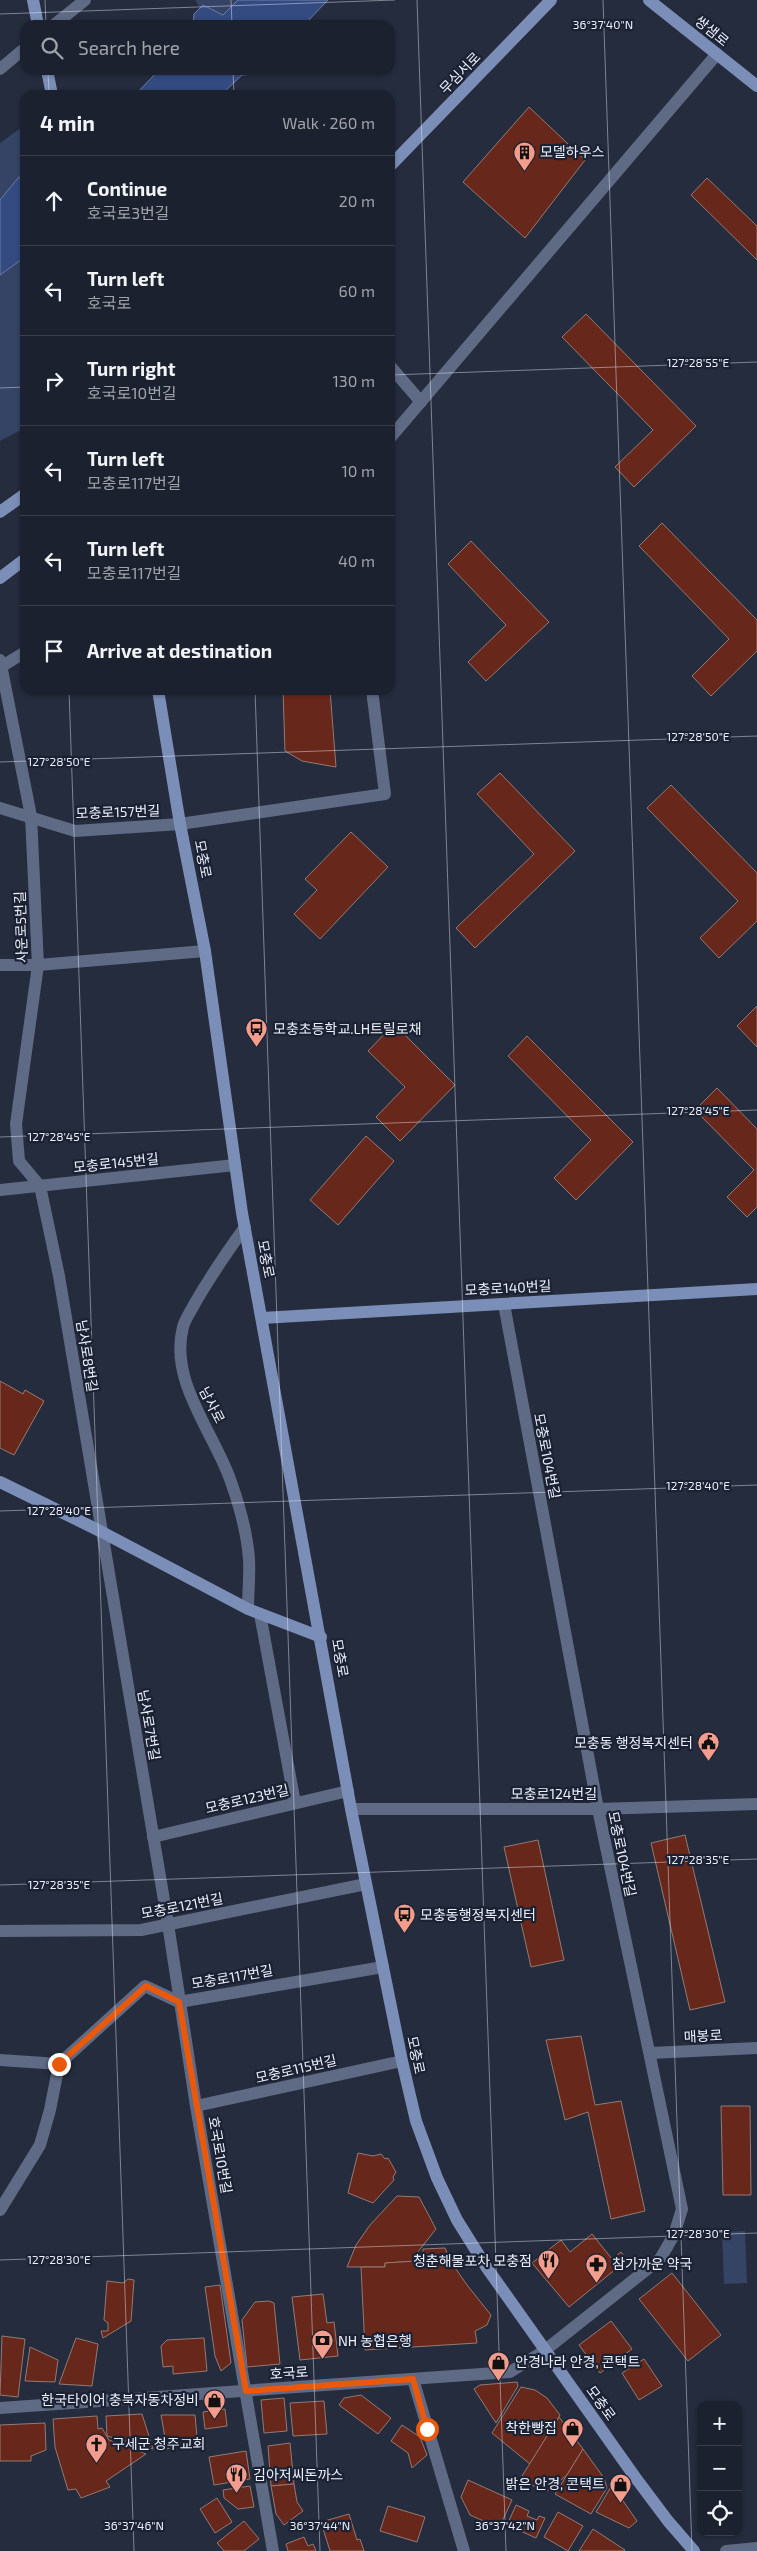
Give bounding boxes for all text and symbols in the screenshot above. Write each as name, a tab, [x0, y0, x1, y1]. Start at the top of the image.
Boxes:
street label: 쌍샘로	[692, 12, 733, 49]
text: 36°37'40"N	[573, 17, 633, 31]
search box	[20, 20, 395, 75]
icon: search	[38, 34, 66, 62]
text: Search here	[78, 36, 180, 59]
street label: 무심서로	[436, 48, 484, 97]
text: 4 min	[40, 110, 95, 135]
text: Walk · 260 m	[282, 113, 375, 132]
building icon: 모델하우스	[512, 140, 536, 171]
place label: 모델하우스	[540, 143, 605, 160]
text: Continue	[87, 177, 167, 200]
icon: ahead	[40, 187, 68, 215]
text: 20 m	[339, 191, 375, 210]
text: 호국로3번길	[87, 203, 170, 222]
text: Turn left	[87, 267, 164, 290]
icon: left	[40, 277, 68, 305]
text: 60 m	[339, 281, 375, 300]
text: 호국로	[87, 293, 131, 312]
text: 127°28'55"E	[667, 355, 729, 369]
text: Turn right	[87, 357, 175, 380]
icon: right	[40, 367, 68, 395]
text: 130 m	[333, 371, 375, 390]
text: 호국로10번길	[87, 383, 177, 402]
text: Turn left	[87, 447, 164, 470]
icon: left	[40, 457, 68, 485]
text: 10 m	[341, 461, 375, 480]
text: 모충로117번길	[87, 473, 182, 492]
text: Turn left	[87, 537, 164, 560]
icon: left	[40, 547, 68, 575]
text: 40 m	[338, 551, 375, 570]
text: 모충로117번길	[87, 563, 182, 582]
icon: arrive	[40, 637, 68, 665]
text: Arrive at destination	[87, 639, 272, 662]
text: 127°28'50"E	[666, 729, 730, 743]
text: 127°28'50"E	[27, 754, 91, 768]
street label: 모충로157번길	[75, 802, 161, 821]
street label: 모충로	[191, 838, 216, 880]
street label: 사운로5번길	[11, 891, 30, 963]
bus stop icon: 모충초등학교.LH트릴로채	[245, 1017, 269, 1048]
place label: 모충초등학교.LH트릴로채	[273, 1020, 422, 1037]
text: 127°28'45"E	[666, 1103, 730, 1117]
text: 127°28'45"E	[27, 1129, 91, 1143]
street label: 모충로145번길	[72, 1150, 160, 1175]
street label: 모충로	[254, 1238, 279, 1280]
street label: 모충로140번길	[464, 1277, 552, 1298]
street label: 남사로8번길	[73, 1319, 102, 1393]
street label: 남사로	[196, 1384, 229, 1426]
street label: 모충로104번길	[531, 1412, 564, 1500]
text: 127°28'40"E	[666, 1478, 730, 1492]
text: 127°28'40"E	[27, 1503, 91, 1517]
street label: 모충로	[329, 1637, 352, 1679]
street label: 남사로7번길	[135, 1688, 164, 1762]
public building icon: 모충동 행정복지센터	[697, 1731, 721, 1762]
place label: 모충동 행정복지센터	[574, 1734, 693, 1751]
street label: 모충로123번길	[203, 1781, 291, 1816]
street label: 모충로124번길	[511, 1785, 597, 1802]
street label: 모충로104번길	[605, 1810, 640, 1898]
text: 127°28'35"E	[667, 1852, 730, 1866]
text: 127°28'35"E	[28, 1877, 91, 1891]
street label: 모충로121번길	[139, 1889, 224, 1922]
bus stop icon: 모충동행정복지센터	[392, 1903, 416, 1934]
place label: 모충동행정복지센터	[420, 1906, 536, 1923]
street label: 모충로117번길	[190, 1961, 274, 1992]
street label: 매봉로	[683, 2026, 723, 2045]
street label: 모충로	[404, 2034, 429, 2076]
street label: 모충로115번길	[254, 2051, 338, 2086]
route end	[48, 2053, 71, 2076]
street label: 호국로10번길	[205, 2115, 236, 2195]
text: 127°28'30"E	[666, 2226, 730, 2240]
restaurant icon: 청춘해물포차 모충점	[536, 2249, 560, 2280]
text: 127°28'30"E	[27, 2252, 91, 2266]
place label: 청춘해물포차 모충점	[413, 2252, 532, 2269]
pharmacy icon: 참가까운 약국	[584, 2252, 608, 2283]
place label: 참가까운 약국	[612, 2255, 693, 2272]
bank icon: NH 농협은행	[310, 2329, 334, 2360]
place label: NH 농협은행	[338, 2332, 412, 2349]
shop icon: 안경나라 안경, 콘택트	[487, 2350, 511, 2381]
place label: 안경나라 안경, 콘택트	[515, 2353, 640, 2370]
street label: 호국로	[269, 2363, 309, 2382]
street label: 모충로	[583, 2382, 620, 2423]
shop icon: 한국타이어 충북자동차정비	[203, 2388, 227, 2419]
place label: 한국타이어 충북자동차정비	[41, 2391, 199, 2408]
map controls	[697, 2401, 742, 2536]
button: +	[697, 2401, 742, 2446]
shop icon: 착한빵집	[561, 2416, 585, 2447]
route start	[416, 2418, 439, 2441]
place label: 착한빵집	[505, 2419, 557, 2436]
church icon: 구세군 청주교회	[84, 2432, 108, 2463]
place label: 구세군 청주교회	[112, 2435, 205, 2452]
button: −	[697, 2446, 742, 2491]
restaurant icon: 김아저씨돈까스	[225, 2463, 249, 2494]
place label: 김아저씨돈까스	[253, 2466, 343, 2483]
shop icon: 밝은 안경, 콘택트	[609, 2472, 633, 2503]
place label: 밝은 안경, 콘택트	[505, 2475, 605, 2492]
button: locate	[697, 2491, 742, 2536]
text: 36°37'46"N	[104, 2518, 164, 2532]
text: 36°37'44"N	[290, 2518, 350, 2532]
text: 36°37'42"N	[475, 2518, 535, 2532]

